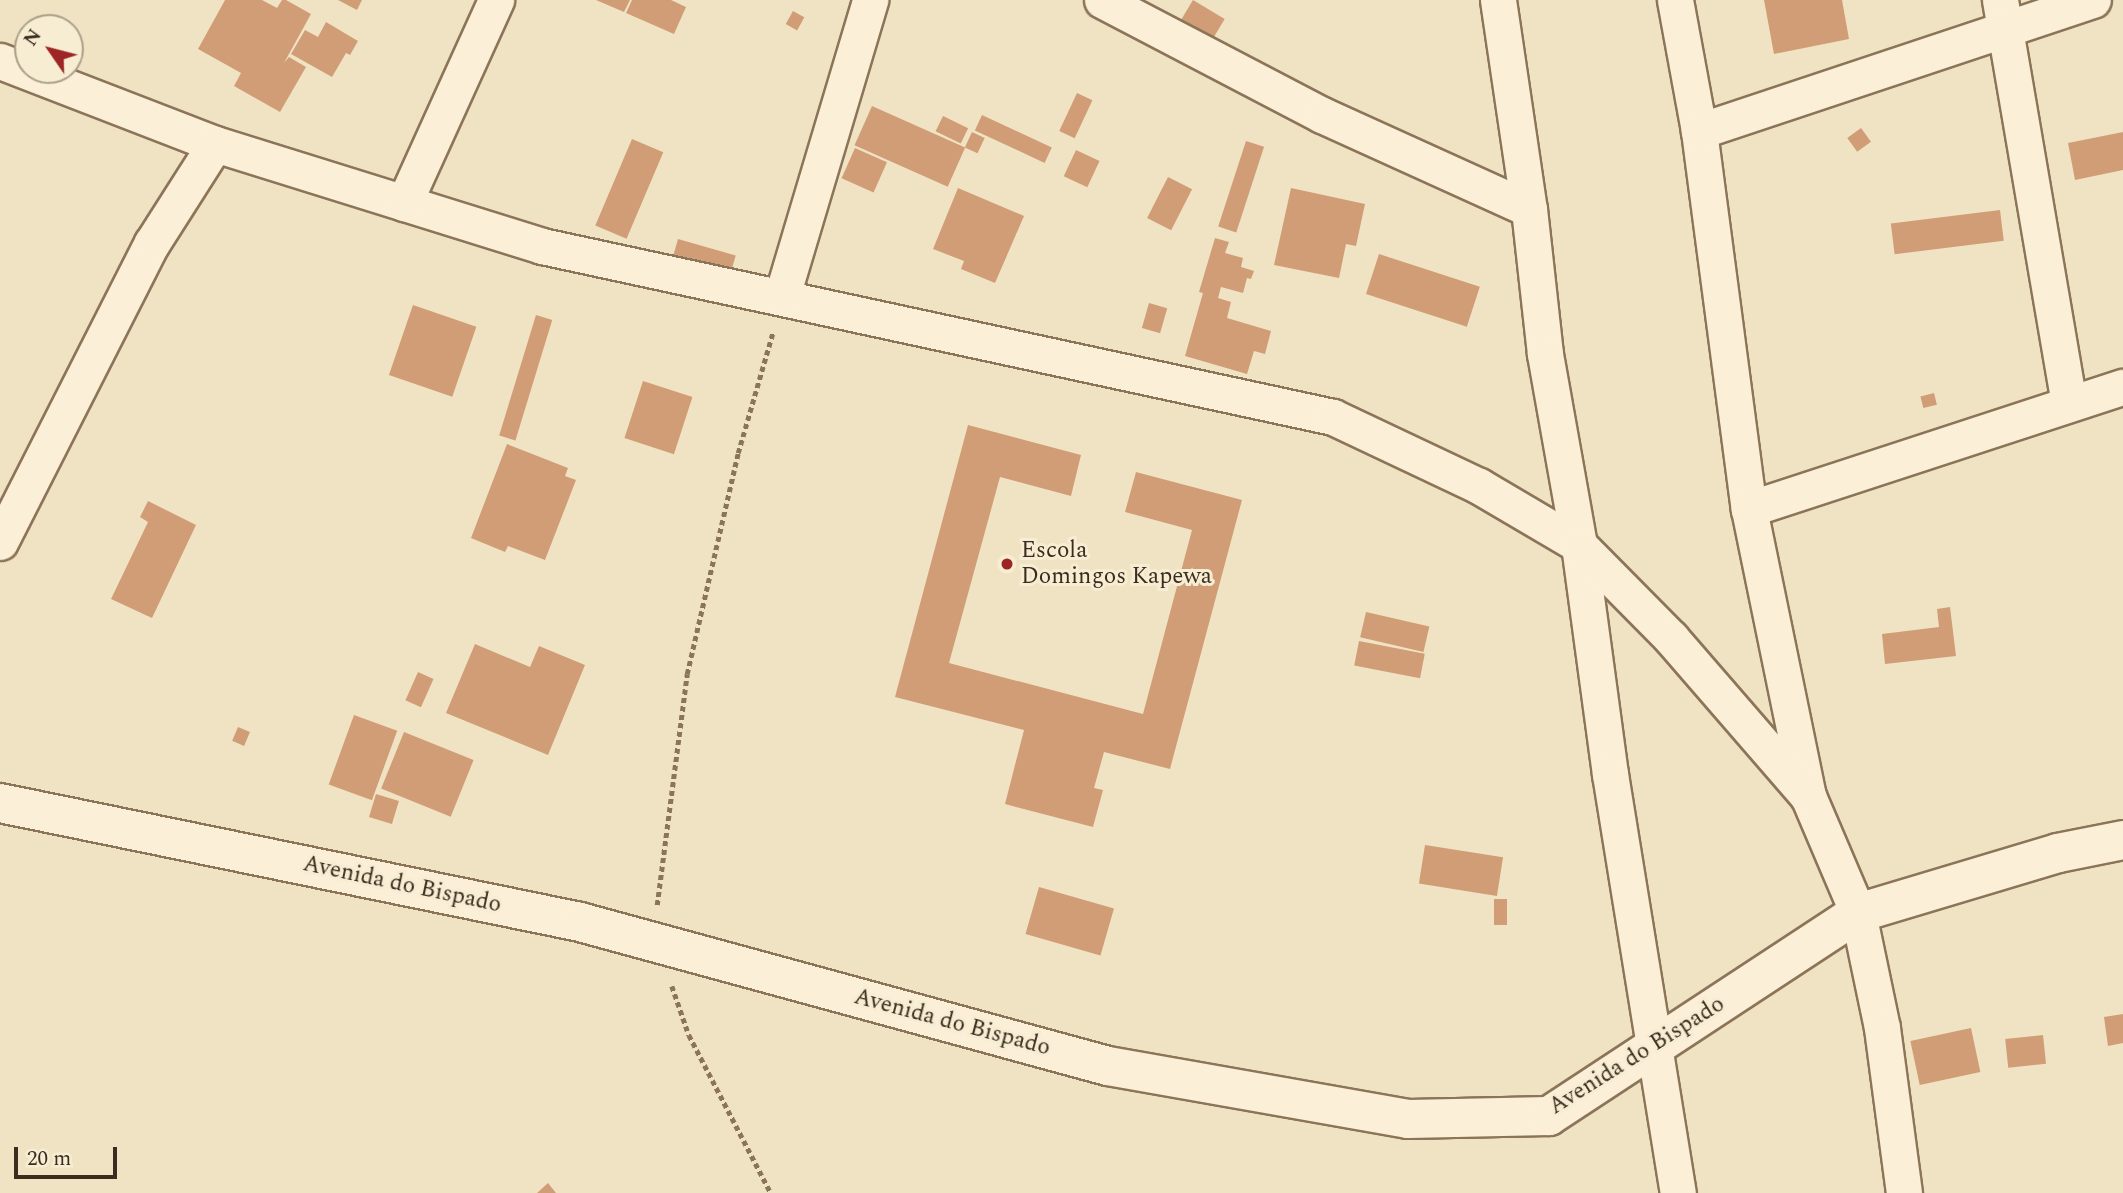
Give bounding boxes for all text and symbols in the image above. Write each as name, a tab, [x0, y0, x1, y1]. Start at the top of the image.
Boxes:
north arrow	[14, 14, 84, 84]
text: N	[17, 23, 49, 52]
place label: Escola Domingos Kapewa	[1021, 537, 1212, 591]
marker: Escola Domingos Kapewa	[999, 556, 1015, 572]
street label: Avenida do Bispado	[300, 851, 504, 919]
street label: Avenida do Bispado	[851, 984, 1053, 1062]
street label: Avenida do Bispado	[1544, 991, 1730, 1121]
scale bar	[18, 1134, 121, 1178]
text: 20 m	[27, 1143, 71, 1175]

